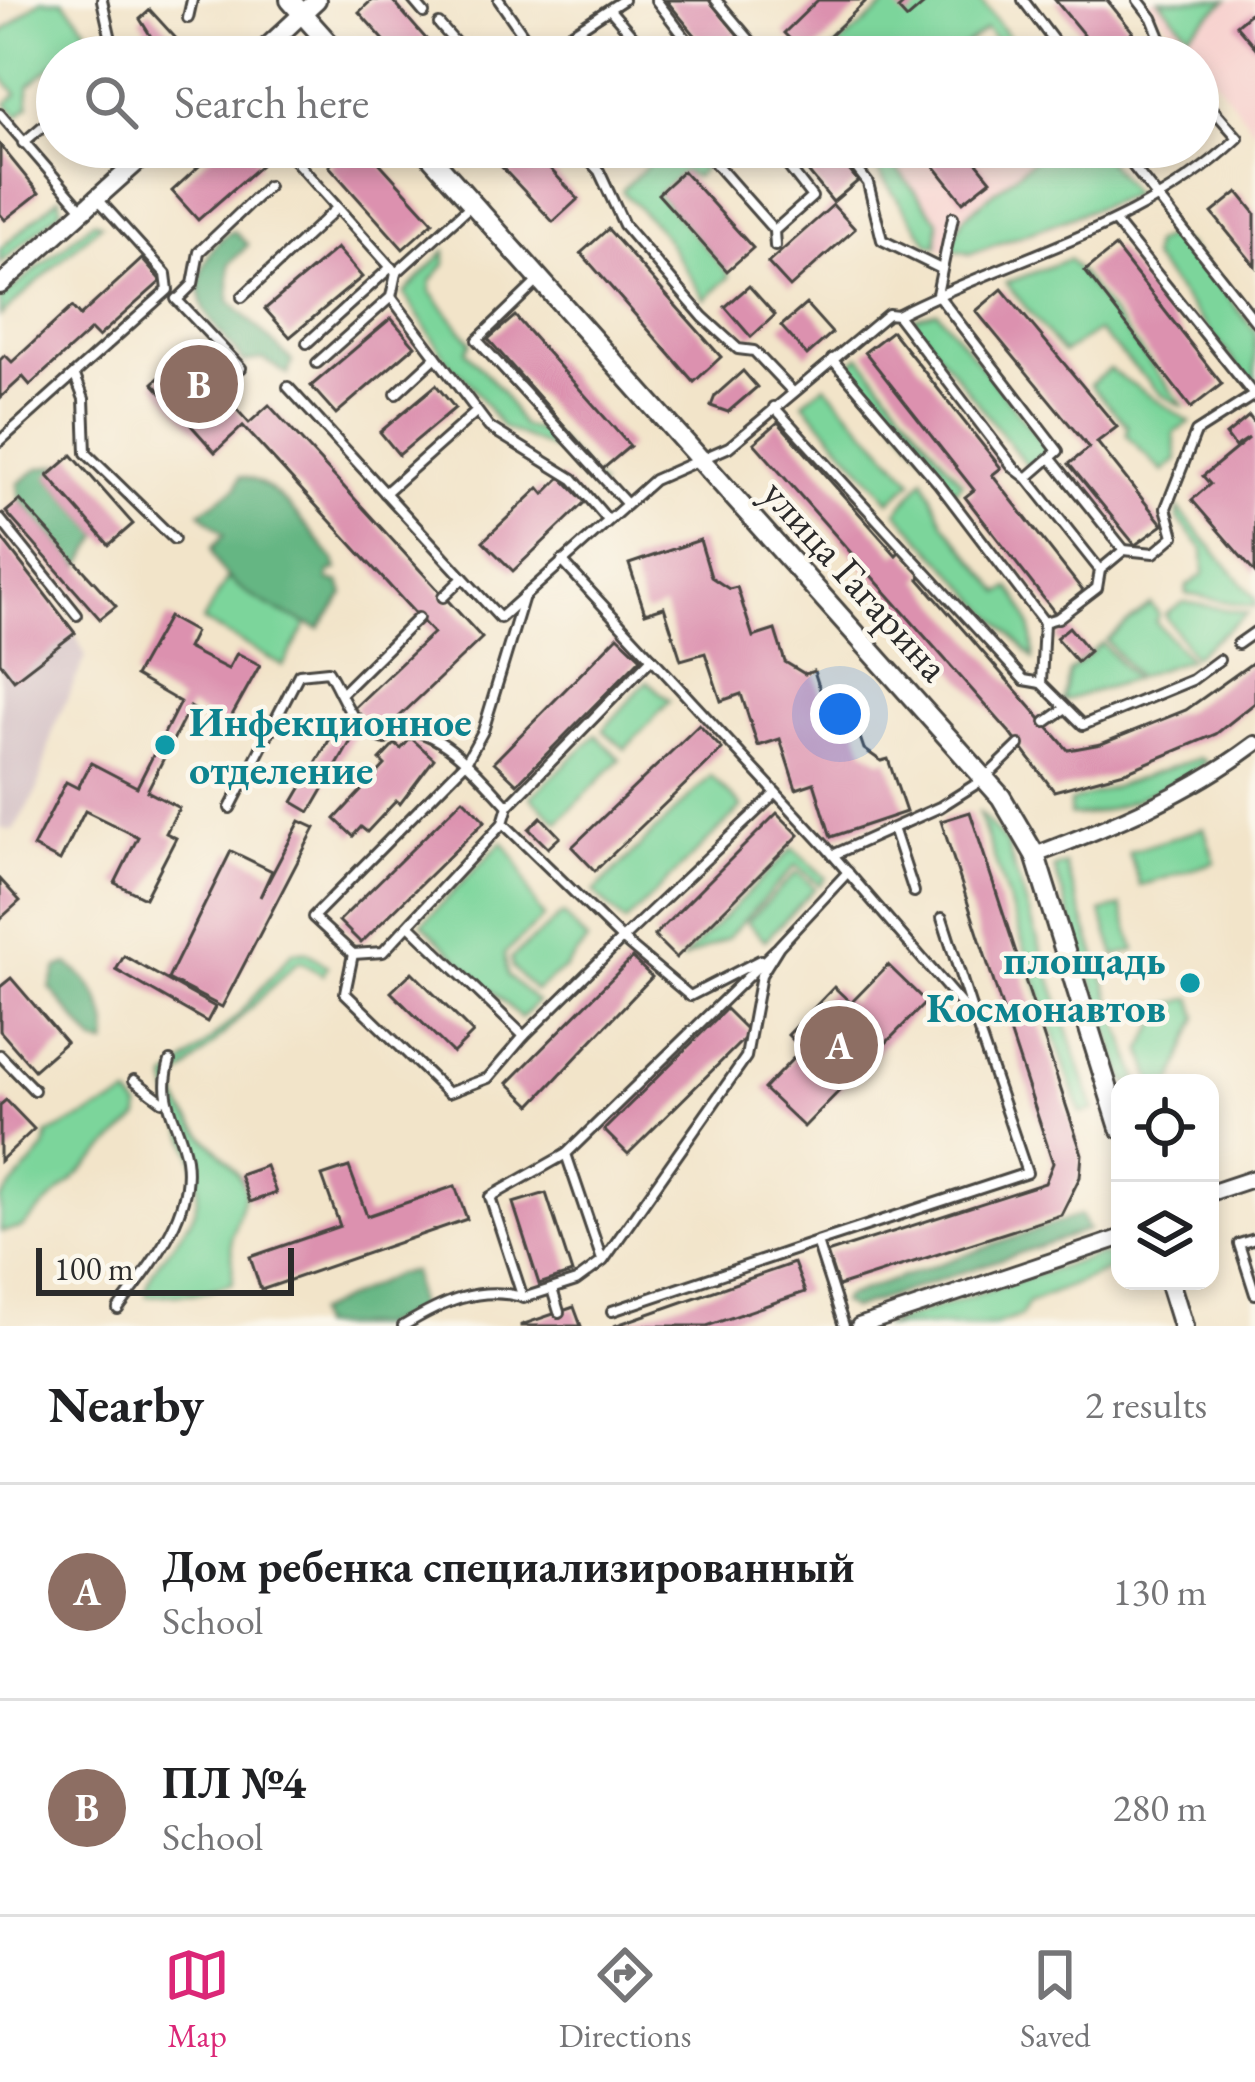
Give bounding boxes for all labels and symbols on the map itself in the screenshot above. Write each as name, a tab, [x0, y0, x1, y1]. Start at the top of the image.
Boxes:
pin: B	[160, 339, 238, 429]
street label: улица Гагарина	[750, 467, 962, 693]
your location	[810, 684, 870, 744]
place label: Инфекционное отделение	[189, 694, 472, 797]
marker: Инфекционное отделение	[152, 732, 178, 758]
place label: площадь Космонавтов	[926, 932, 1166, 1035]
marker: площадь Космонавтов	[1177, 970, 1203, 996]
pin: A	[800, 1000, 878, 1090]
scale bar	[36, 1242, 294, 1295]

